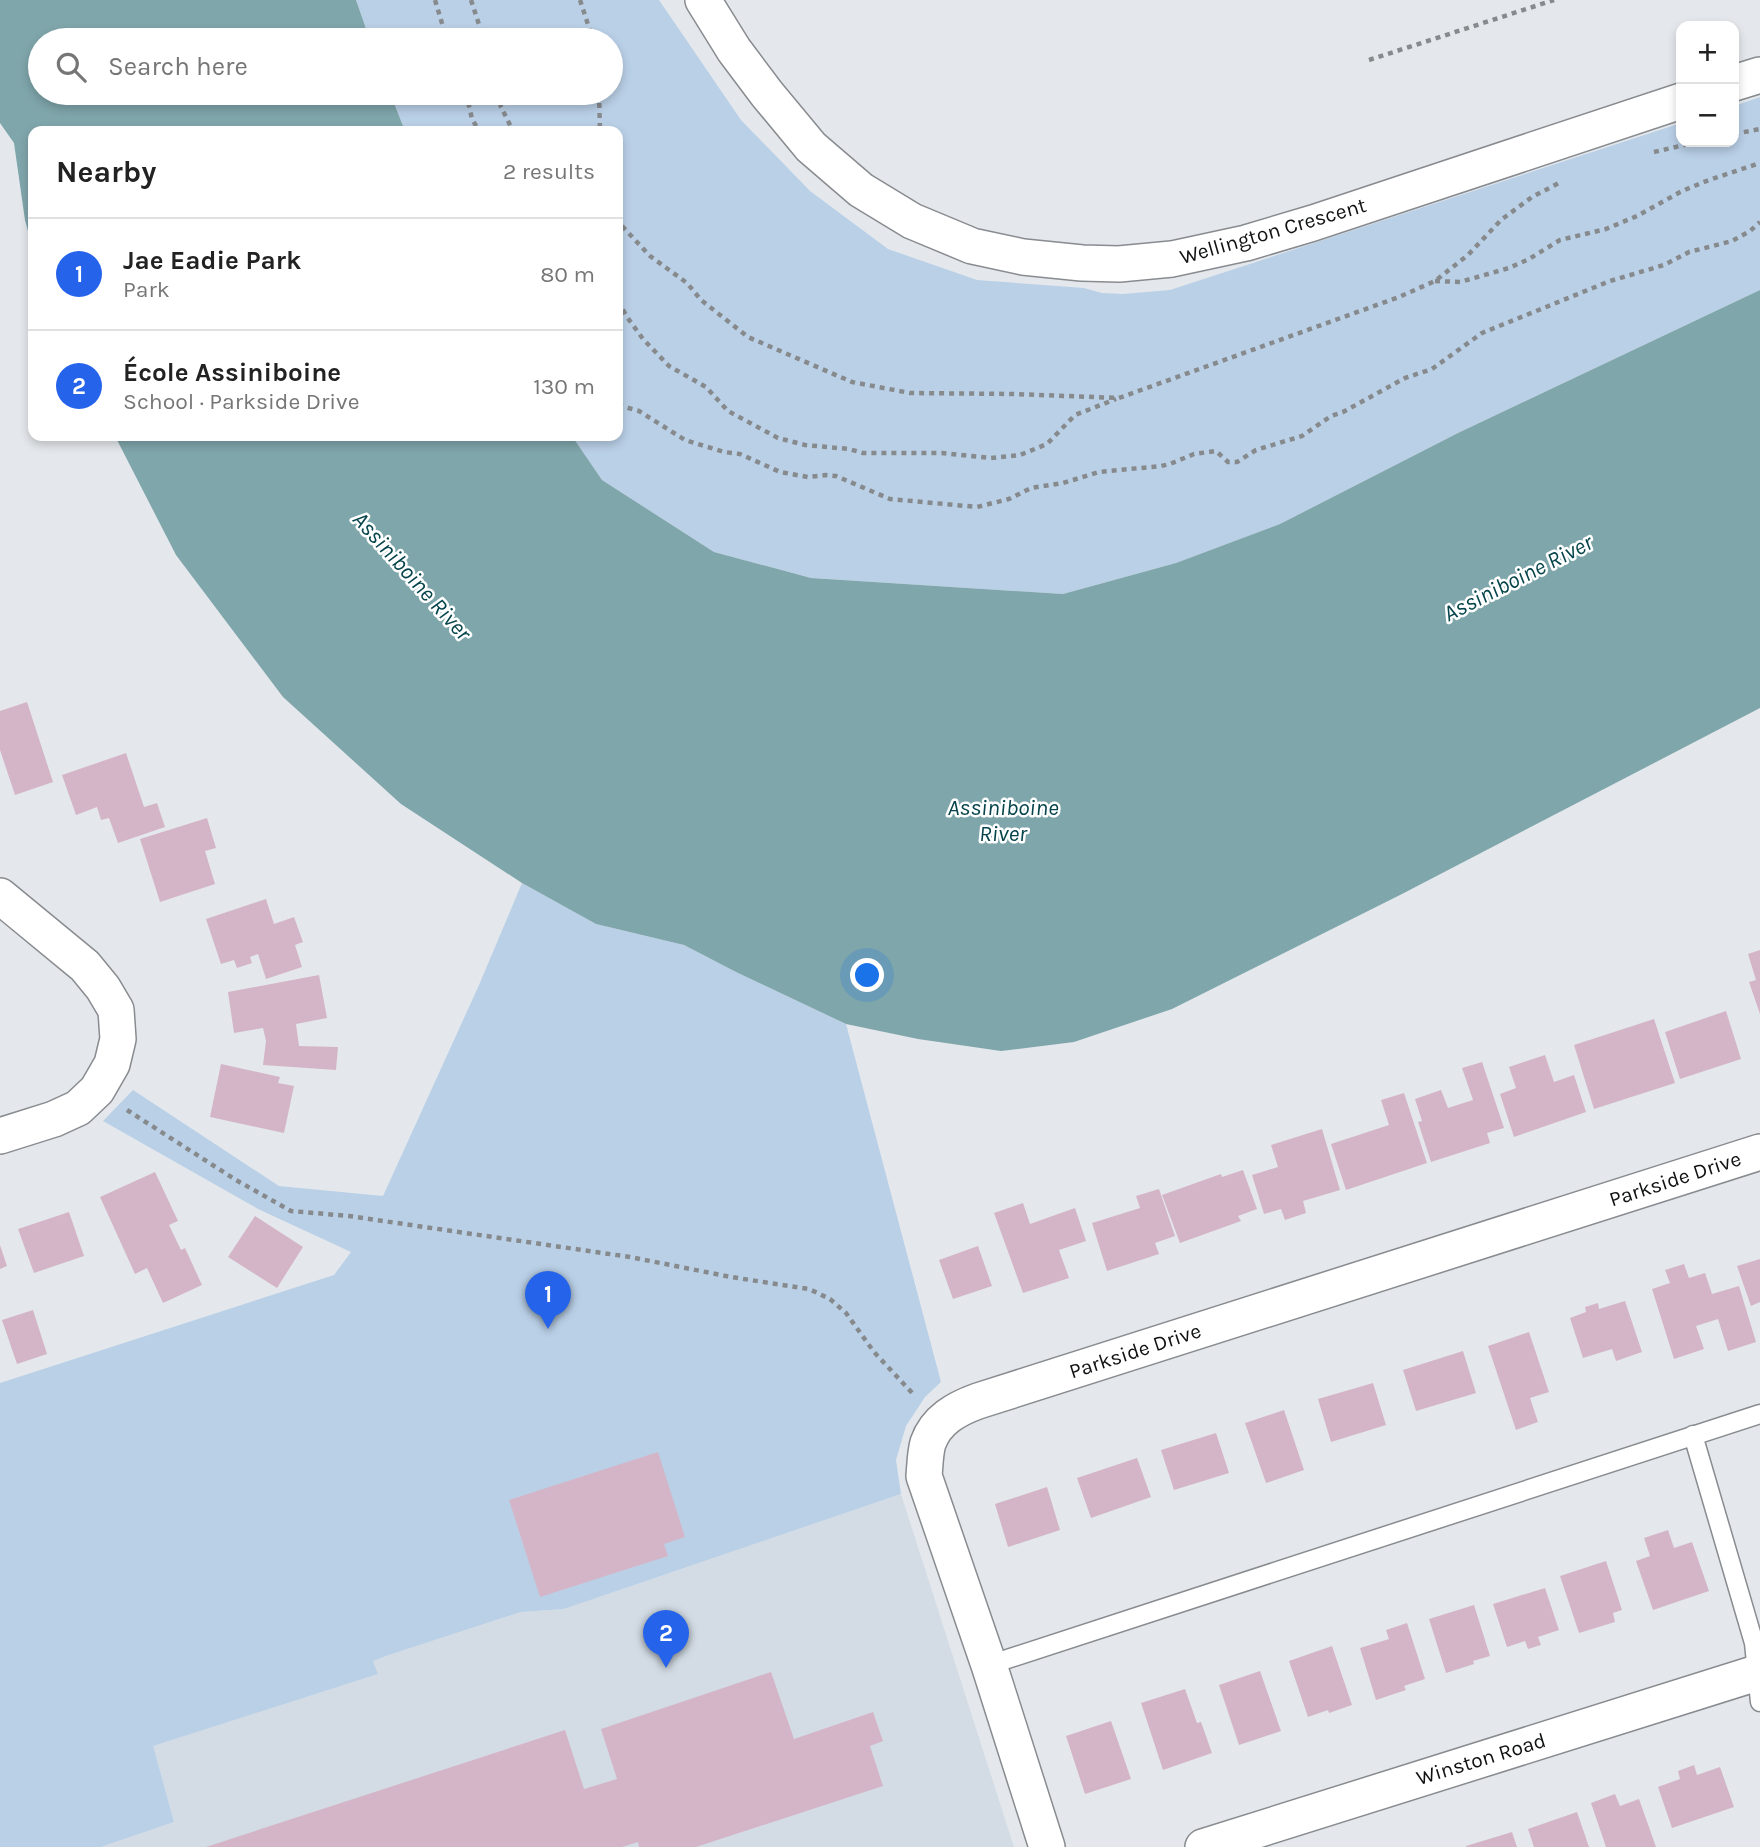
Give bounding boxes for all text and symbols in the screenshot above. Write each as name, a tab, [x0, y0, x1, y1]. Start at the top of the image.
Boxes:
map controls	[1676, 21, 1739, 147]
button: +	[1676, 21, 1739, 84]
search box	[28, 28, 623, 105]
icon: search	[52, 48, 90, 86]
text: Search here	[108, 51, 248, 82]
button: −	[1676, 84, 1739, 147]
text: Nearby	[56, 154, 156, 190]
text: 2 results	[503, 158, 595, 185]
street label: Wellington Crescent	[1177, 193, 1369, 269]
text: Jae Eadie Park	[123, 245, 301, 276]
text: 1	[75, 261, 83, 288]
text: 80 m	[540, 261, 595, 288]
text: Park	[123, 276, 170, 303]
text: École Assiniboine	[123, 357, 341, 388]
text: 2	[72, 373, 86, 400]
text: 130 m	[533, 373, 595, 400]
text: School · Parkside Drive	[123, 388, 359, 415]
water label: Assiniboine River	[347, 506, 478, 647]
water label: Assiniboine River	[1439, 528, 1598, 627]
water label: Assiniboine River	[947, 794, 1059, 847]
your location	[850, 958, 884, 992]
street label: Parkside Drive	[1606, 1146, 1744, 1212]
pin: 1	[525, 1271, 571, 1329]
street label: Parkside Drive	[1066, 1318, 1204, 1384]
pin: 2	[643, 1610, 689, 1668]
street label: Winston Road	[1413, 1728, 1549, 1790]

